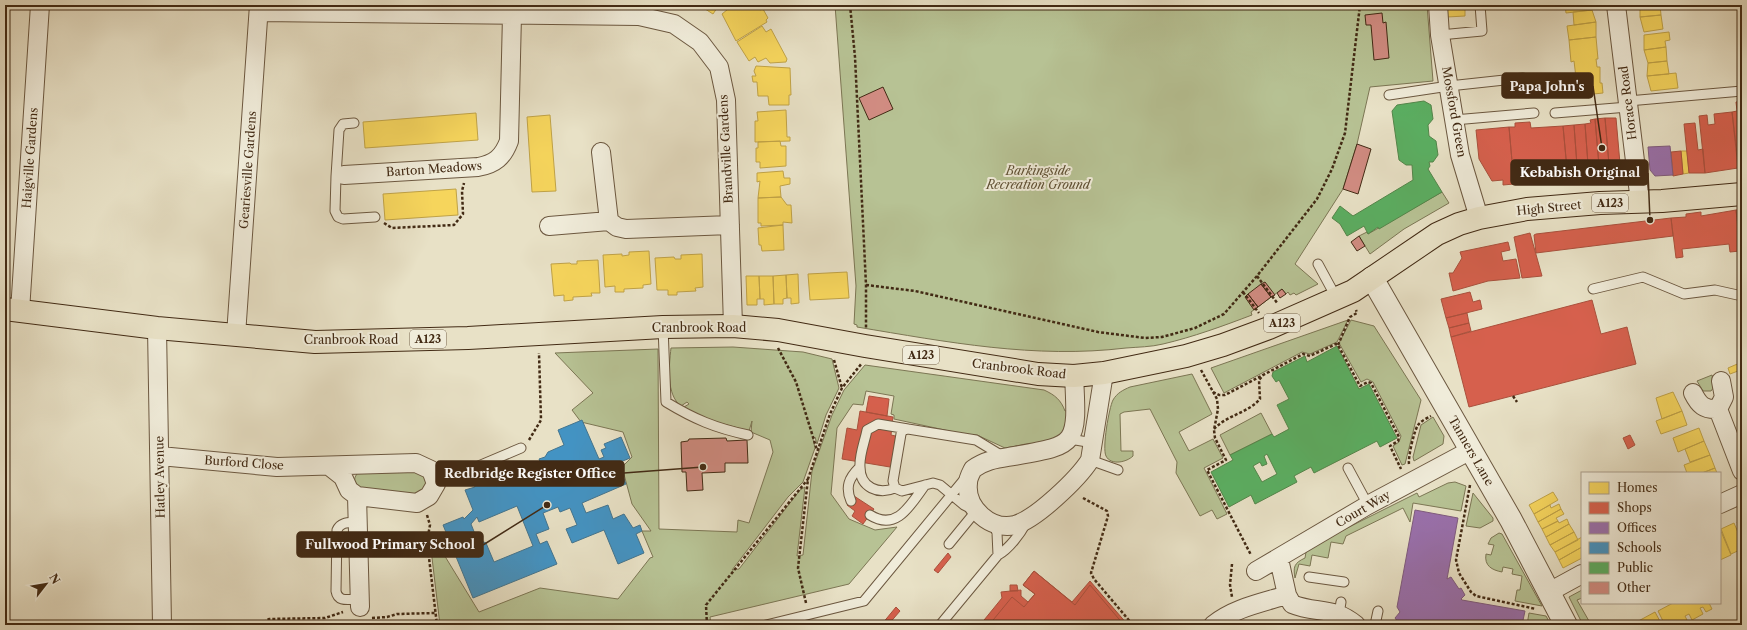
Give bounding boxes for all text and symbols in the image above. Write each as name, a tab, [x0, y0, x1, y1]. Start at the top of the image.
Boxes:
street label: Horace Road	[1615, 64, 1639, 141]
street label: Mossford Green	[1439, 65, 1470, 159]
callout: Papa John's	[1502, 73, 1593, 98]
text: Papa John's	[1509, 78, 1585, 94]
street label: Brandville Gardens	[715, 94, 736, 204]
street label: Haigville Gardens	[18, 107, 41, 209]
street label: Geariesville Gardens	[236, 111, 259, 229]
street label: Barton Meadows	[385, 158, 482, 179]
callout: Kebabish Original	[1511, 160, 1648, 185]
park label: Barkingside Recreation Ground	[985, 163, 1092, 192]
text: Kebabish Original	[1520, 164, 1641, 180]
road number: A123	[1592, 194, 1628, 212]
street label: High Street	[1516, 197, 1583, 218]
road number: A123	[1264, 314, 1300, 332]
street label: Cranbrook Road	[652, 320, 747, 335]
road number: A123	[410, 330, 446, 348]
street label: Cranbrook Road	[304, 332, 399, 347]
road number: A123	[903, 346, 939, 364]
street label: Cranbrook Road	[971, 355, 1068, 382]
street label: Tanners Lane	[1445, 413, 1498, 488]
street label: Hatley Avenue	[151, 435, 168, 518]
street label: Burford Close	[204, 452, 285, 473]
callout: Redbridge Register Office	[436, 461, 624, 486]
text: Redbridge Register Office	[444, 465, 616, 481]
legend	[1581, 472, 1721, 604]
text: Homes	[1617, 480, 1657, 495]
street label: Court Way	[1333, 487, 1393, 530]
text: Shops	[1617, 500, 1652, 515]
text: Offices	[1617, 520, 1657, 535]
callout: Fullwood Primary School	[297, 532, 483, 557]
text: Fullwood Primary School	[305, 536, 475, 552]
text: Schools	[1617, 540, 1662, 555]
text: Public	[1617, 560, 1653, 575]
north arrow	[26, 564, 66, 604]
text: N	[46, 571, 63, 587]
text: Other	[1617, 580, 1651, 595]

